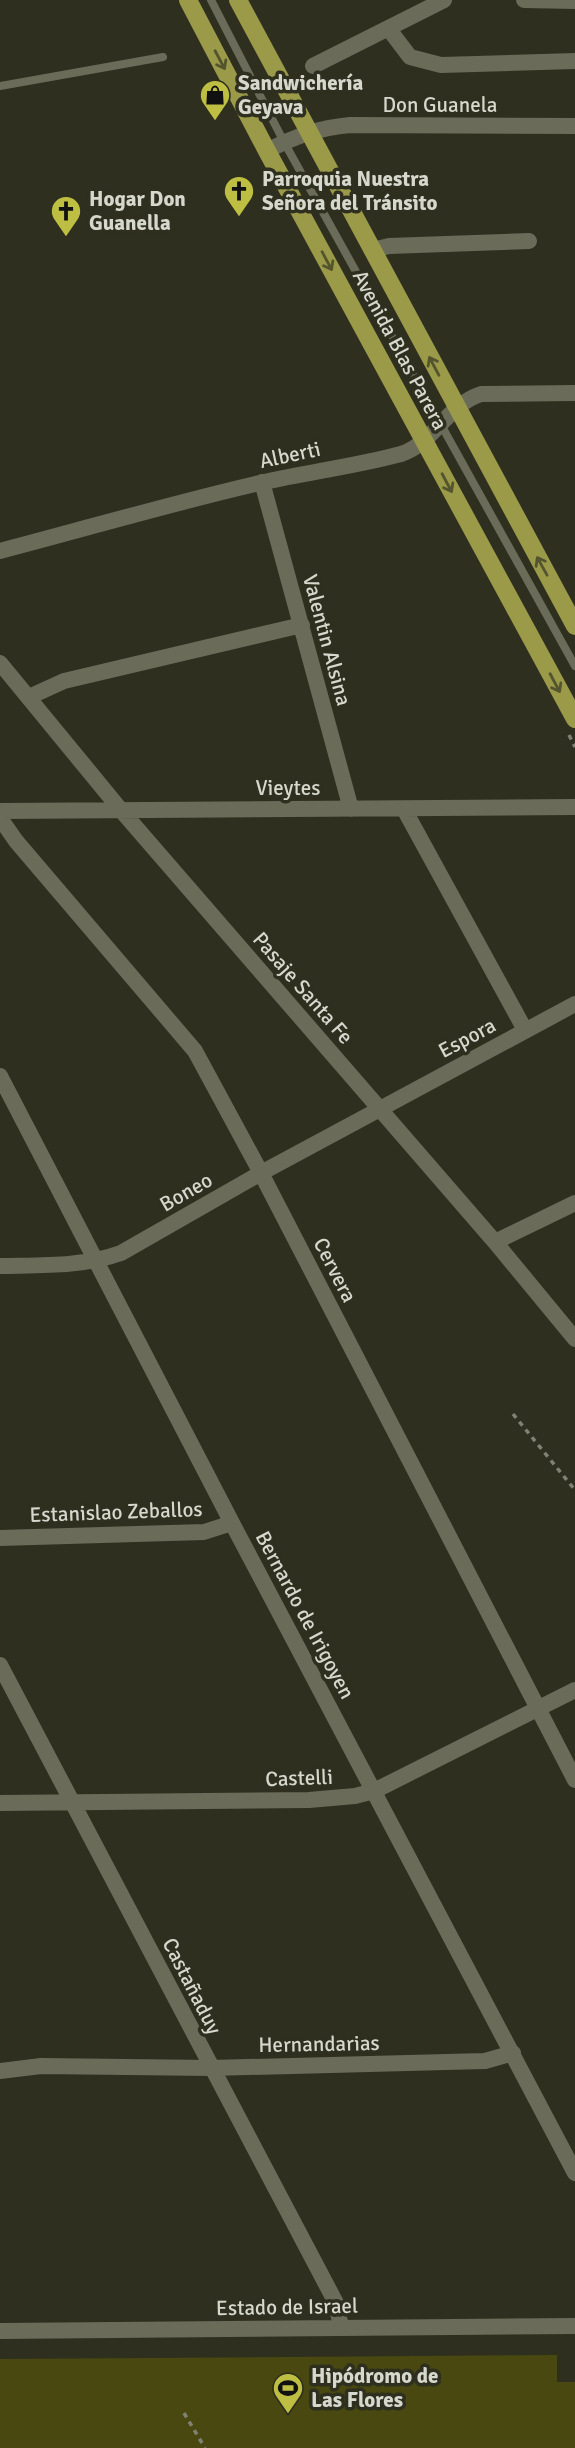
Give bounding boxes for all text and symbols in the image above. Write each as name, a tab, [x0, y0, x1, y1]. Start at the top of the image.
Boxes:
one-way arrow	[213, 50, 227, 70]
place label: Sandwichería Geyava	[238, 70, 364, 120]
shop icon: Sandwichería Geyava	[198, 78, 232, 122]
street label: Don Guanela	[382, 92, 498, 118]
place label: Parroquia Nuestra Señora del Tránsito	[262, 166, 437, 216]
church icon: Parroquia Nuestra Señora del Tránsito	[222, 174, 256, 218]
place label: Hogar Don Guanella	[89, 186, 186, 236]
church icon: Hogar Don Guanella	[49, 194, 83, 238]
one-way arrow	[321, 250, 334, 271]
street label: Avenida Blas Parera	[347, 266, 453, 434]
one-way arrow	[427, 356, 441, 376]
street label: Alberti	[257, 436, 323, 474]
one-way arrow	[441, 472, 454, 493]
one-way arrow	[535, 556, 549, 576]
street label: Valentin Alsina	[297, 571, 357, 709]
one-way arrow	[549, 672, 562, 693]
street label: Vieytes	[256, 775, 320, 801]
street label: Pasaje Santa Fe	[247, 927, 359, 1049]
street label: Espora	[434, 1012, 500, 1064]
street label: Boneo	[155, 1167, 217, 1217]
street label: Cervera	[308, 1233, 362, 1307]
street label: Estanislao Zeballos	[29, 1496, 203, 1528]
street label: Bernardo de Irigoyen	[250, 1526, 360, 1704]
street label: Castelli	[265, 1764, 333, 1792]
street label: Castañaduy	[157, 1933, 227, 2039]
street label: Hernandarias	[258, 2030, 380, 2058]
street label: Estado de Israel	[216, 2293, 358, 2321]
place label: Hipódromo de Las Flores	[311, 2363, 439, 2413]
sports icon: Hipódromo de Las Flores	[271, 2371, 305, 2415]

